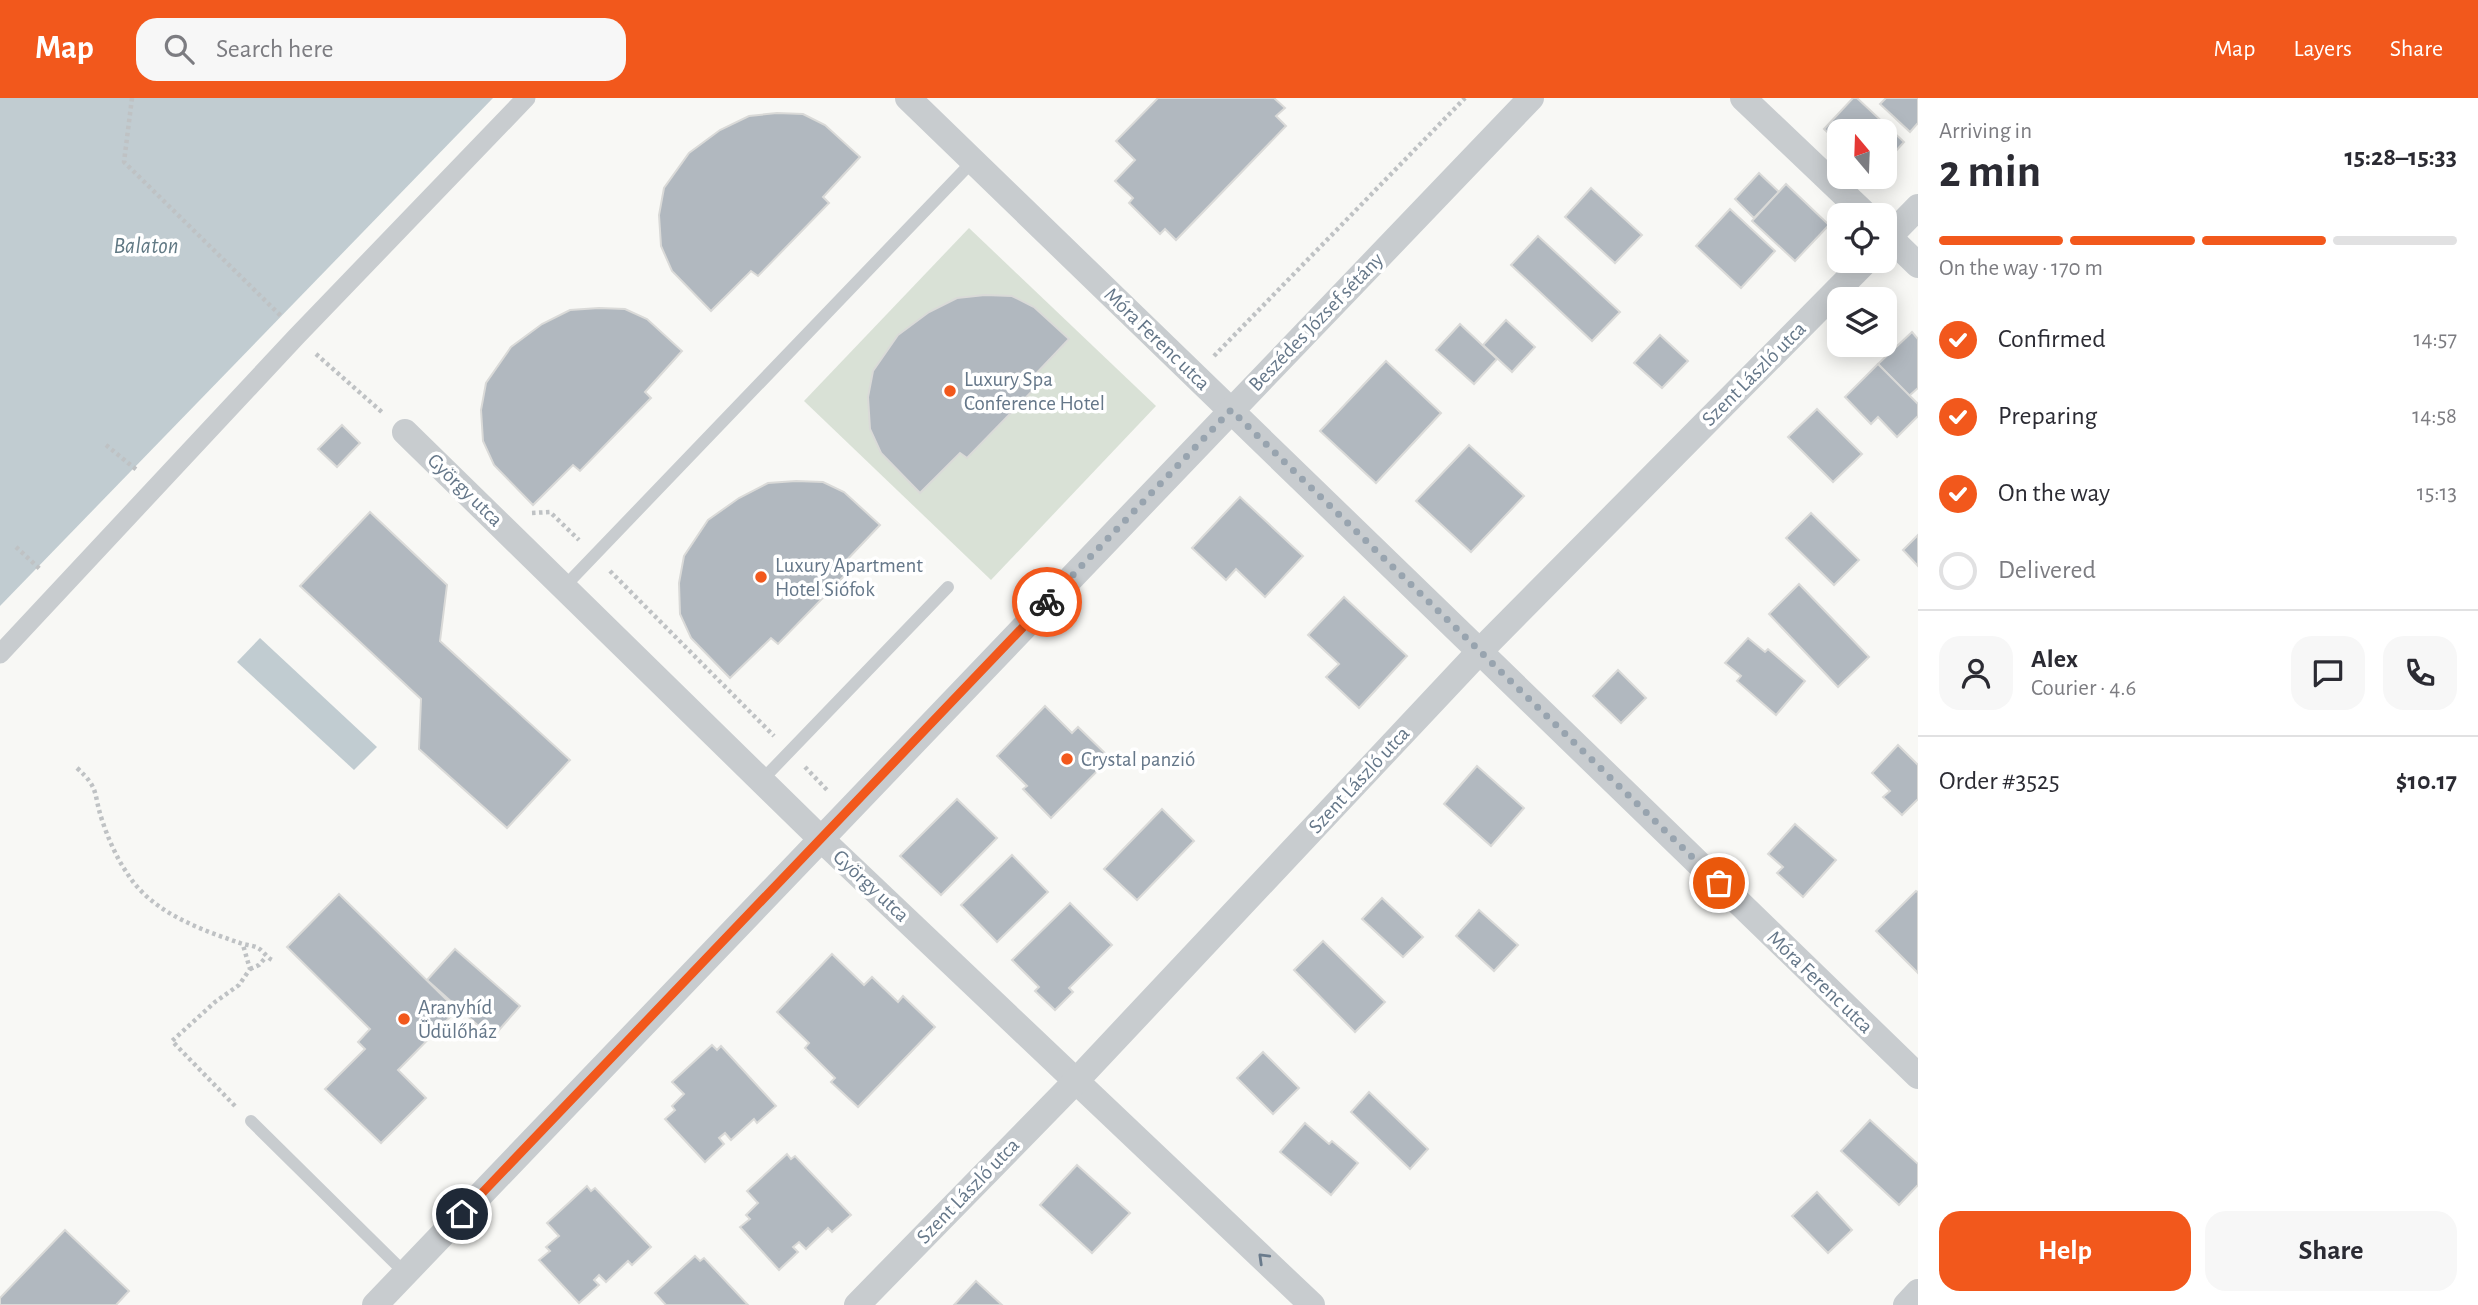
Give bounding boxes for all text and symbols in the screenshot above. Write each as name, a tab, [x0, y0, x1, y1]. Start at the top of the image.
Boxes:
search box	[136, 18, 626, 81]
icon: search	[160, 30, 198, 68]
text: Map	[35, 32, 94, 65]
text: Search here	[216, 36, 334, 62]
text: Map	[2213, 37, 2255, 61]
text: Layers	[2293, 37, 2352, 61]
text: Share	[2390, 37, 2443, 61]
north arrow	[1827, 119, 1897, 189]
map controls	[1827, 119, 1897, 357]
text: Arriving in	[1939, 120, 2032, 143]
text: 15:28–15:33	[2344, 144, 2457, 170]
text: 2 min	[1939, 149, 2041, 195]
button: locate	[1827, 203, 1897, 273]
water label: Balaton	[114, 235, 178, 258]
street label: Beszédes József sétány	[1245, 249, 1387, 395]
text: On the way · 170 m	[1939, 257, 2103, 280]
street label: Móra Ferenc utca	[1100, 284, 1214, 395]
button: layers	[1827, 287, 1897, 357]
street label: Szent László utca	[1698, 318, 1810, 430]
icon: check	[1939, 321, 1977, 359]
text: Confirmed	[1998, 326, 2106, 352]
text: 14:57	[2414, 328, 2457, 351]
place label: Luxury Spa Conference Hotel	[964, 369, 1105, 414]
marker: Luxury Spa Conference Hotel	[942, 383, 958, 399]
icon: check	[1939, 398, 1977, 436]
text: Preparing	[1998, 403, 2097, 429]
text: 14:58	[2412, 405, 2457, 428]
street label: György utca	[424, 449, 507, 531]
icon: check	[1939, 475, 1977, 513]
text: On the way	[1998, 480, 2110, 506]
text: 15:13	[2417, 482, 2457, 505]
place label: Luxury Apartment Hotel Siófok	[775, 555, 923, 600]
text: Delivered	[1998, 557, 2096, 583]
courier	[1012, 567, 1082, 637]
marker: Luxury Apartment Hotel Siófok	[753, 569, 769, 585]
icon: bike	[1028, 583, 1066, 621]
button: person	[1939, 636, 2013, 710]
button: chat	[2291, 636, 2365, 710]
button: phone	[2383, 636, 2457, 710]
text: Alex	[2031, 646, 2078, 672]
text: Courier · 4.6	[2031, 677, 2136, 700]
street label: Szent László utca	[1304, 722, 1414, 837]
place label: Crystal panzió	[1081, 749, 1195, 770]
marker: Crystal panzió	[1059, 751, 1075, 767]
text: Order #3525	[1939, 768, 2060, 794]
text: $10.17	[2396, 768, 2457, 794]
street label: György utca	[829, 846, 913, 926]
pin	[1689, 853, 1749, 913]
icon: bag	[1700, 864, 1738, 902]
street label: Móra Ferenc utca	[1763, 927, 1877, 1038]
place label: Aranyhíd Üdülőház	[418, 997, 497, 1042]
marker: Aranyhíd Üdülőház	[396, 1011, 412, 1027]
street label: Szent László utca	[913, 1134, 1024, 1248]
pin	[432, 1184, 492, 1244]
icon: home	[443, 1195, 481, 1233]
button: Help	[1939, 1211, 2191, 1291]
button: Share	[2205, 1211, 2457, 1291]
one-way arrow	[1258, 1254, 1271, 1266]

